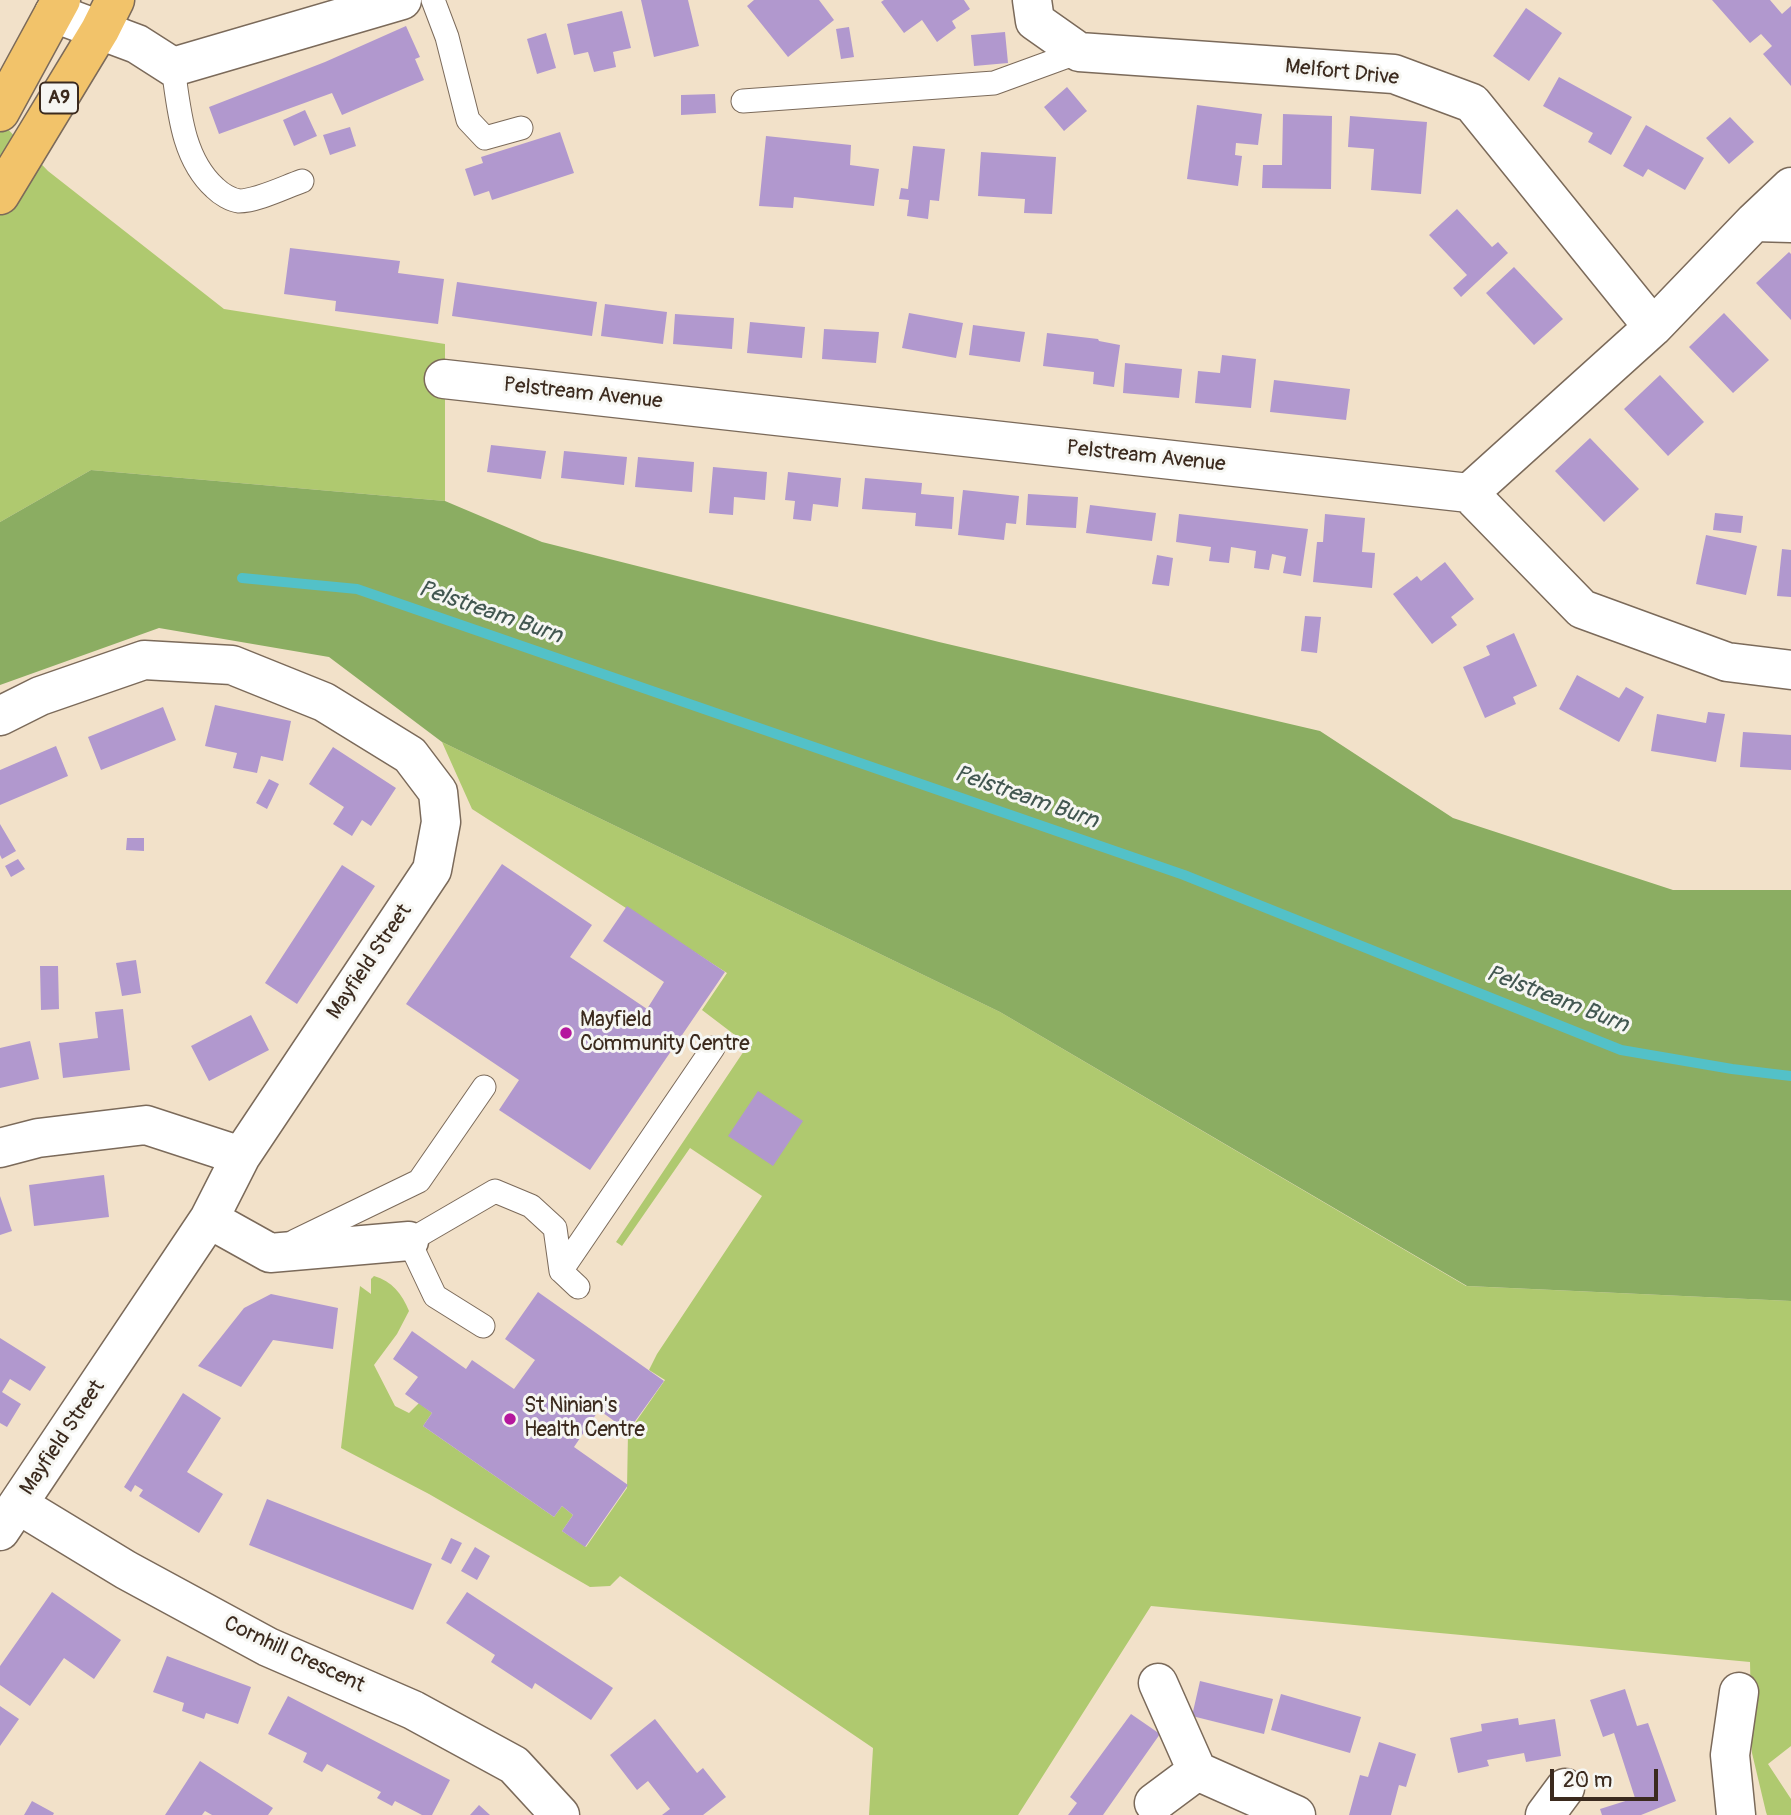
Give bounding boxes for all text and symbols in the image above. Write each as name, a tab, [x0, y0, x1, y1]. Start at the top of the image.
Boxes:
street label: Melfort Drive	[1284, 54, 1400, 92]
road number: A9	[40, 82, 78, 114]
street label: Pelstream Avenue	[502, 373, 664, 415]
street label: Pelstream Avenue	[1065, 436, 1227, 478]
water label: Pelstream Burn	[415, 576, 565, 650]
water label: Pelstream Burn	[951, 761, 1101, 835]
street label: Mayfield Street	[322, 900, 418, 1024]
water label: Pelstream Burn	[1482, 960, 1632, 1040]
place label: Mayfield Community Centre	[580, 1008, 750, 1058]
marker: Mayfield Community Centre	[558, 1025, 574, 1041]
street label: Mayfield Street	[15, 1376, 111, 1500]
place label: St Ninian's Health Centre	[524, 1394, 645, 1444]
marker: St Ninian's Health Centre	[502, 1411, 518, 1427]
street label: Cornhill Crescent	[220, 1611, 368, 1699]
scale bar	[1553, 1756, 1662, 1800]
text: 20 m	[1563, 1767, 1612, 1794]

